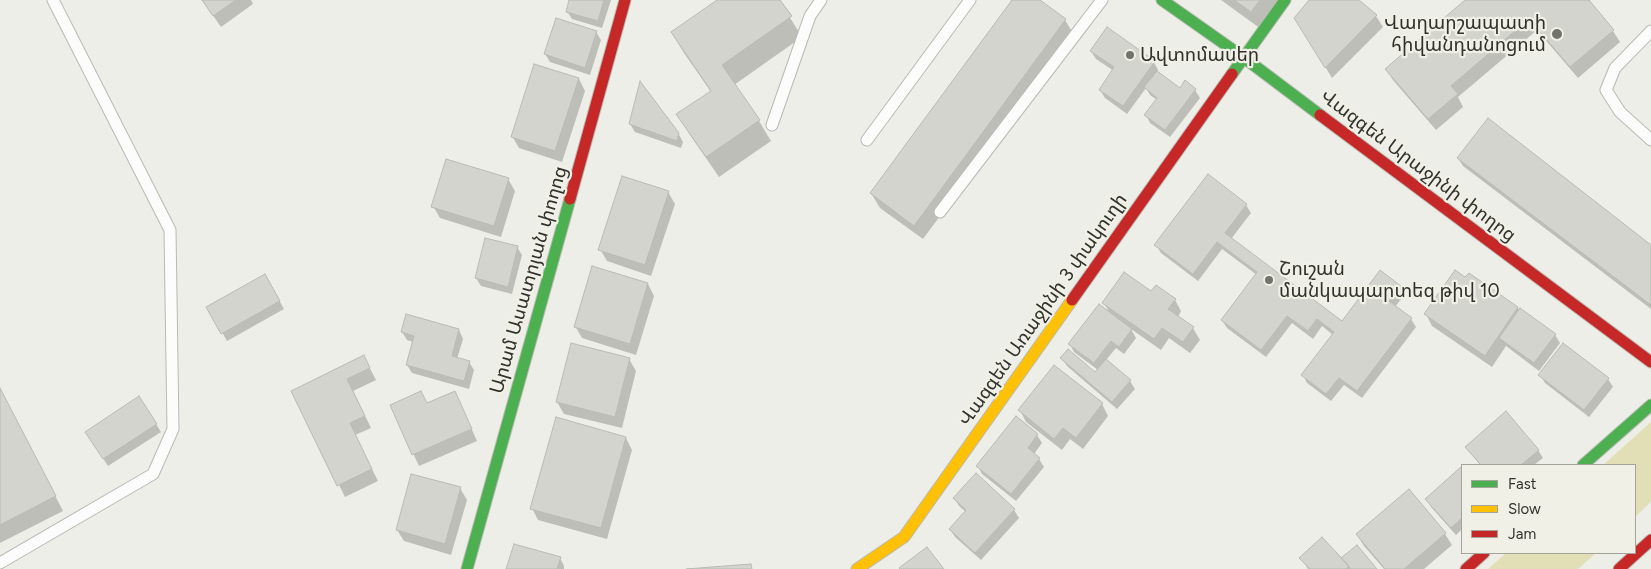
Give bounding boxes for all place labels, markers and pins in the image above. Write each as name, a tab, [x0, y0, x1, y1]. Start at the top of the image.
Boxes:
place label: Վաղարշապատի հիվանդանոցում	[1384, 12, 1546, 56]
marker: Վաղարշապատի հիվանդանոցում	[1550, 27, 1564, 41]
place label: Ավտոմասեր	[1140, 44, 1259, 66]
marker: Ավտոմասեր	[1124, 49, 1136, 61]
place label: Շուշան մանկապարտեզ թիվ 10	[1279, 258, 1500, 302]
marker: Շուշան մանկապարտեզ թիվ 10	[1263, 274, 1275, 286]

